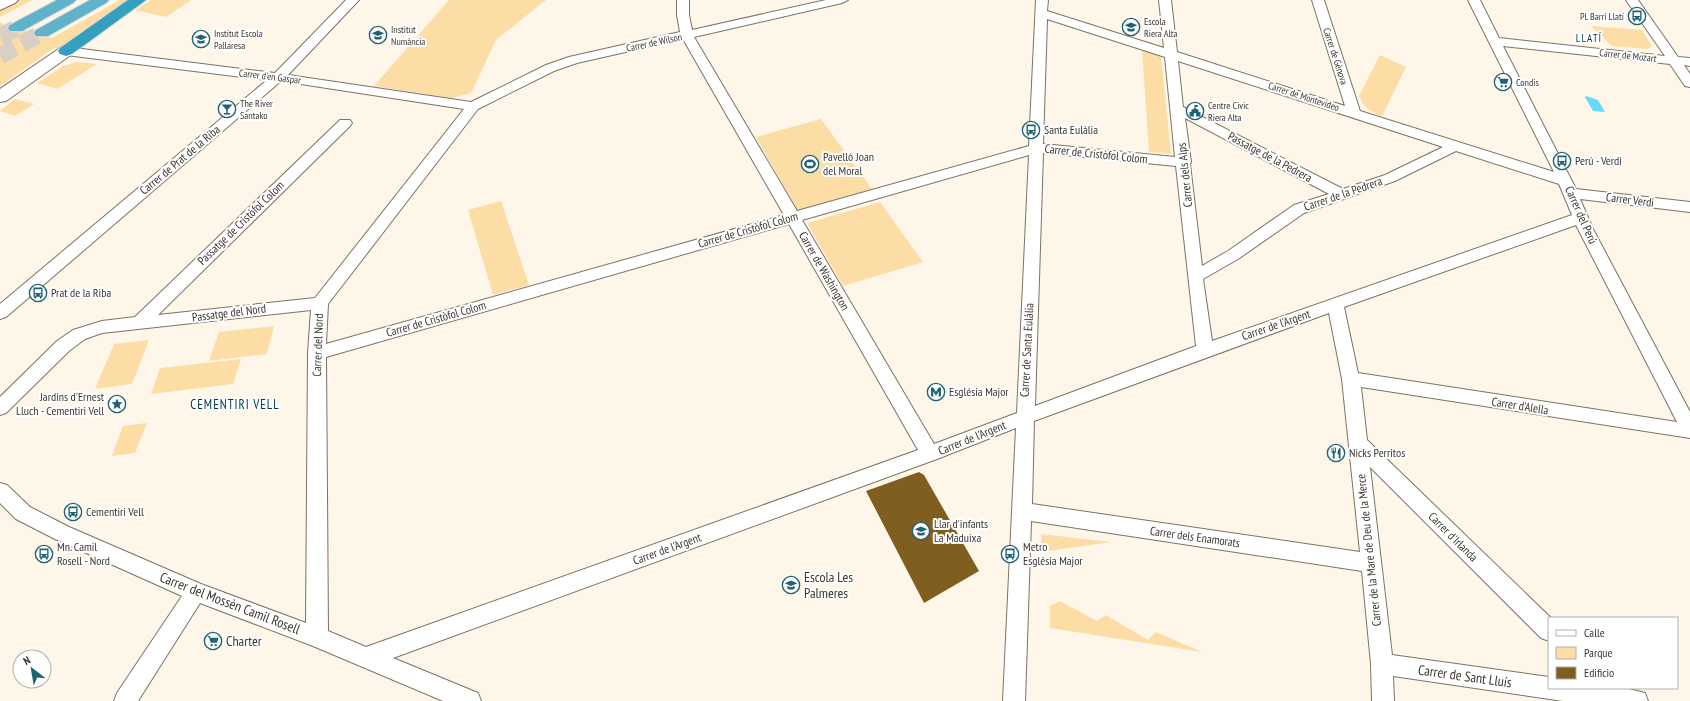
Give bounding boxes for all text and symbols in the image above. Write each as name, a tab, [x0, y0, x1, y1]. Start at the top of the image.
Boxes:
bus stop icon: Pl. Barri Llatí	[1627, 6, 1647, 26]
place label: Pl. Barri Llatí	[1580, 10, 1625, 23]
place label: Escola Riera Alta	[1144, 15, 1178, 40]
school or university icon: Escola Riera Alta	[1121, 17, 1141, 37]
place label: Institut Numància	[391, 23, 425, 48]
school or university icon: Institut Numància	[368, 25, 388, 45]
street label: Carrer de Gènova	[1320, 26, 1351, 86]
place label: Institut Escola Pallaresa	[214, 27, 263, 52]
school or university icon: Institut Escola Pallaresa	[191, 29, 211, 49]
street label: Carrer de Wilson	[625, 30, 683, 55]
district label: LLATÍ	[1576, 31, 1602, 45]
street label: Carrer de Mozart	[1599, 46, 1657, 65]
street label: Carrer d'en Gaspar	[238, 66, 302, 87]
supermarket icon: Condis	[1493, 72, 1513, 92]
place label: Condis	[1516, 76, 1540, 89]
street label: Carrer de Montevideo	[1267, 79, 1341, 114]
place label: The River Santako	[240, 97, 273, 122]
bar icon: The River Santako	[217, 99, 237, 119]
place label: Centre Civic Riera Alta	[1208, 99, 1249, 124]
public building icon: Centre Civic Riera Alta	[1185, 101, 1205, 121]
bus stop icon: Santa Eulàlia	[1021, 120, 1041, 140]
street label: Carrer de Prat de la Riba	[136, 121, 223, 198]
place label: Santa Eulàlia	[1044, 122, 1098, 137]
street label: Passatge de la Pedrera	[1226, 128, 1315, 185]
street label: Carrer de Cristòfol Colom	[1044, 141, 1148, 166]
street label: Carrer dels Alps	[1174, 142, 1195, 208]
place label: Pavelló Joan del Moral	[823, 149, 874, 178]
bus stop icon: Perú - Verdi	[1552, 151, 1572, 171]
place label: Perú - Verdi	[1575, 153, 1622, 168]
sports icon: Pavelló Joan del Moral	[800, 154, 820, 174]
street label: Carrer de la Pedrera	[1302, 173, 1384, 214]
street label: Passatge de Cristòfol Colom	[194, 177, 287, 268]
street label: Carrer del Perú	[1562, 184, 1601, 246]
street label: Carrer Verdi	[1605, 189, 1655, 210]
street label: Carrer de Cristòfol Colom	[696, 208, 800, 251]
street label: Carrer de Washington	[796, 229, 853, 313]
bus stop icon: Prat de la Riba	[28, 283, 48, 303]
place label: Prat de la Riba	[51, 285, 111, 300]
street label: Carrer de Cristòfol Colom	[384, 297, 488, 340]
street label: Passatge del Nord	[191, 301, 267, 324]
street label: Carrer de Santa Eulália	[1017, 302, 1036, 397]
street label: Carrer de l'Argent	[1240, 306, 1313, 343]
street label: Carrer del Nord	[309, 313, 326, 377]
metro station icon: Església Major	[926, 382, 946, 402]
place label: Església Major	[949, 384, 1009, 399]
place label: Jardins d'Ernest Lluch - Cementiri Vell	[16, 389, 105, 418]
place icon: Jardins d'Ernest Lluch - Cementiri Vell	[107, 394, 127, 414]
street label: Carrer d'Alella	[1491, 394, 1550, 417]
district label: CEMENTIRI VELL	[190, 396, 280, 413]
street label: Carrer de l'Argent	[936, 417, 1008, 458]
restaurant icon: Nicks Perritos	[1326, 443, 1346, 463]
place label: Nicks Perritos	[1349, 445, 1405, 460]
street label: Carrer de la Mare de Deu de la Merce	[1353, 473, 1384, 627]
bus stop icon: Cementiri Vell	[63, 502, 83, 522]
place label: Cementiri Vell	[86, 504, 144, 519]
street label: Carrer d'Irlanda	[1425, 509, 1481, 565]
place label: Llar d'infants La Maduixa	[934, 516, 988, 545]
school or university icon: Llar d'infants La Maduixa	[911, 521, 931, 541]
street label: Carrer dels Enamorats	[1149, 523, 1241, 550]
street label: Carrer de l'Argent	[631, 529, 704, 568]
place label: Mn. Camil Rosell - Nord	[57, 539, 110, 568]
place label: Metro Església Major	[1023, 539, 1083, 568]
bus stop icon: Mn. Camil Rosell - Nord	[34, 544, 54, 564]
bus stop icon: Metro Església Major	[1000, 544, 1020, 564]
street label: Carrer del Mossèn Camil Rosell	[157, 568, 303, 638]
place label: Escola Les Palmeres	[804, 568, 853, 602]
school or university icon: Escola Les Palmeres	[781, 575, 801, 595]
legend	[1548, 617, 1678, 689]
text: Calle	[1584, 625, 1605, 640]
supermarket icon: Charter	[203, 631, 223, 651]
place label: Charter	[226, 632, 262, 650]
text: Parque	[1584, 645, 1613, 660]
north arrow	[12, 649, 52, 689]
text: N	[21, 653, 33, 668]
street label: Carrer de Sant Lluís	[1417, 661, 1513, 692]
text: Edificio	[1584, 665, 1614, 680]

